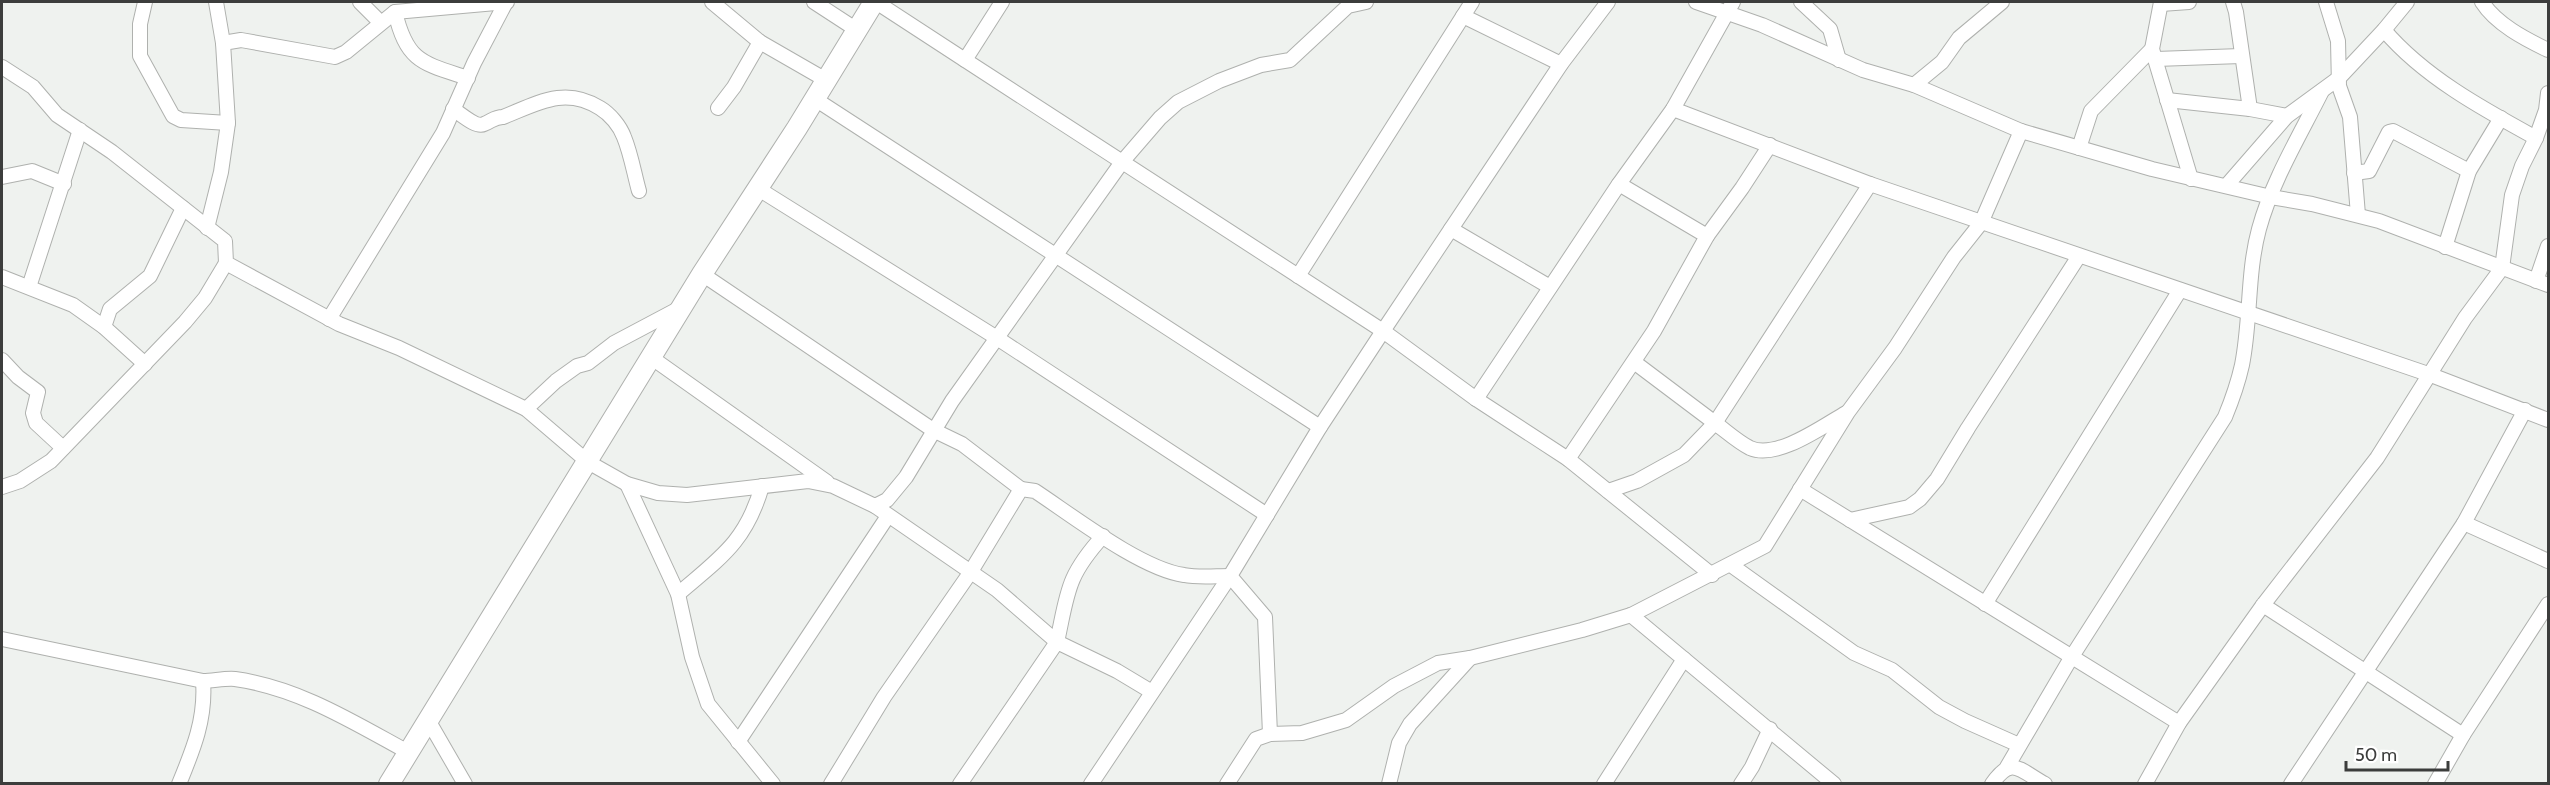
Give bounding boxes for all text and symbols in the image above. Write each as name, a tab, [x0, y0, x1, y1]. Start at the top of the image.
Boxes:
scale bar	[2346, 734, 2448, 772]
text: 50 m	[2355, 744, 2397, 766]

